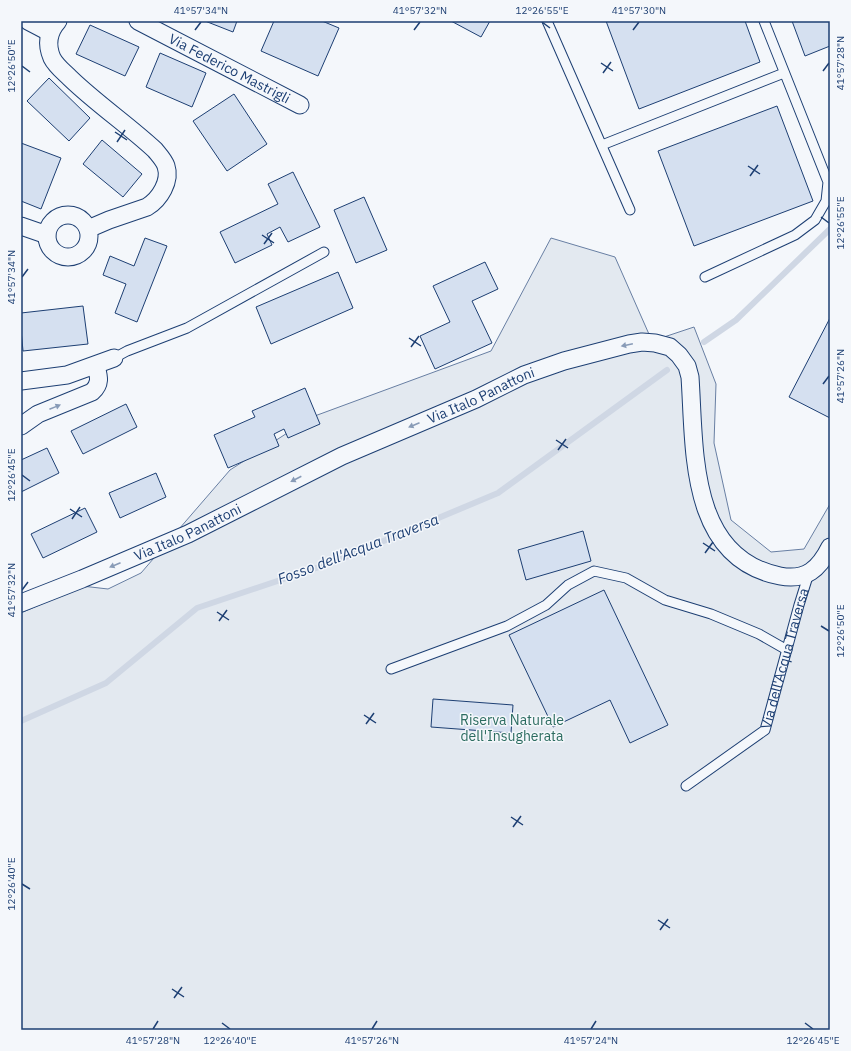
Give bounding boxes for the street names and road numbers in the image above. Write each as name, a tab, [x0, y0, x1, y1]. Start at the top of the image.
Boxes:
street label: Via Federico Mastrigli	[166, 29, 293, 107]
street label: Via Italo Panattoni	[425, 363, 537, 428]
street label: Via Italo Panattoni	[131, 500, 244, 565]
street label: Via dell'Acqua Traversa	[757, 585, 813, 731]

